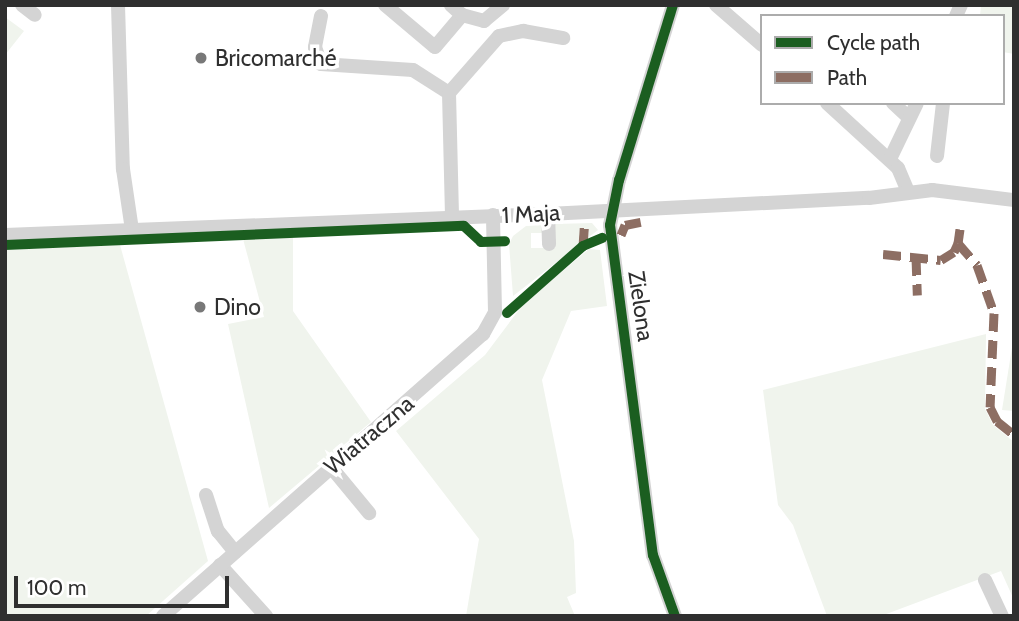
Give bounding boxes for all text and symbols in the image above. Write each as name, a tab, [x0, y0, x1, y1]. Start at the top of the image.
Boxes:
legend	[760, 14, 1005, 105]
text: Cycle path	[827, 30, 920, 55]
place label: Bricomarché	[215, 44, 337, 72]
marker: Bricomarché	[193, 50, 209, 66]
text: Path	[827, 65, 867, 90]
street label: 1 Maja	[501, 199, 561, 229]
street label: Zielona	[622, 269, 660, 343]
place label: Dino	[214, 293, 261, 321]
marker: Dino	[192, 299, 208, 315]
street label: Wiatraczna	[319, 390, 419, 480]
scale bar	[18, 562, 233, 606]
text: 100 m	[27, 575, 86, 600]

